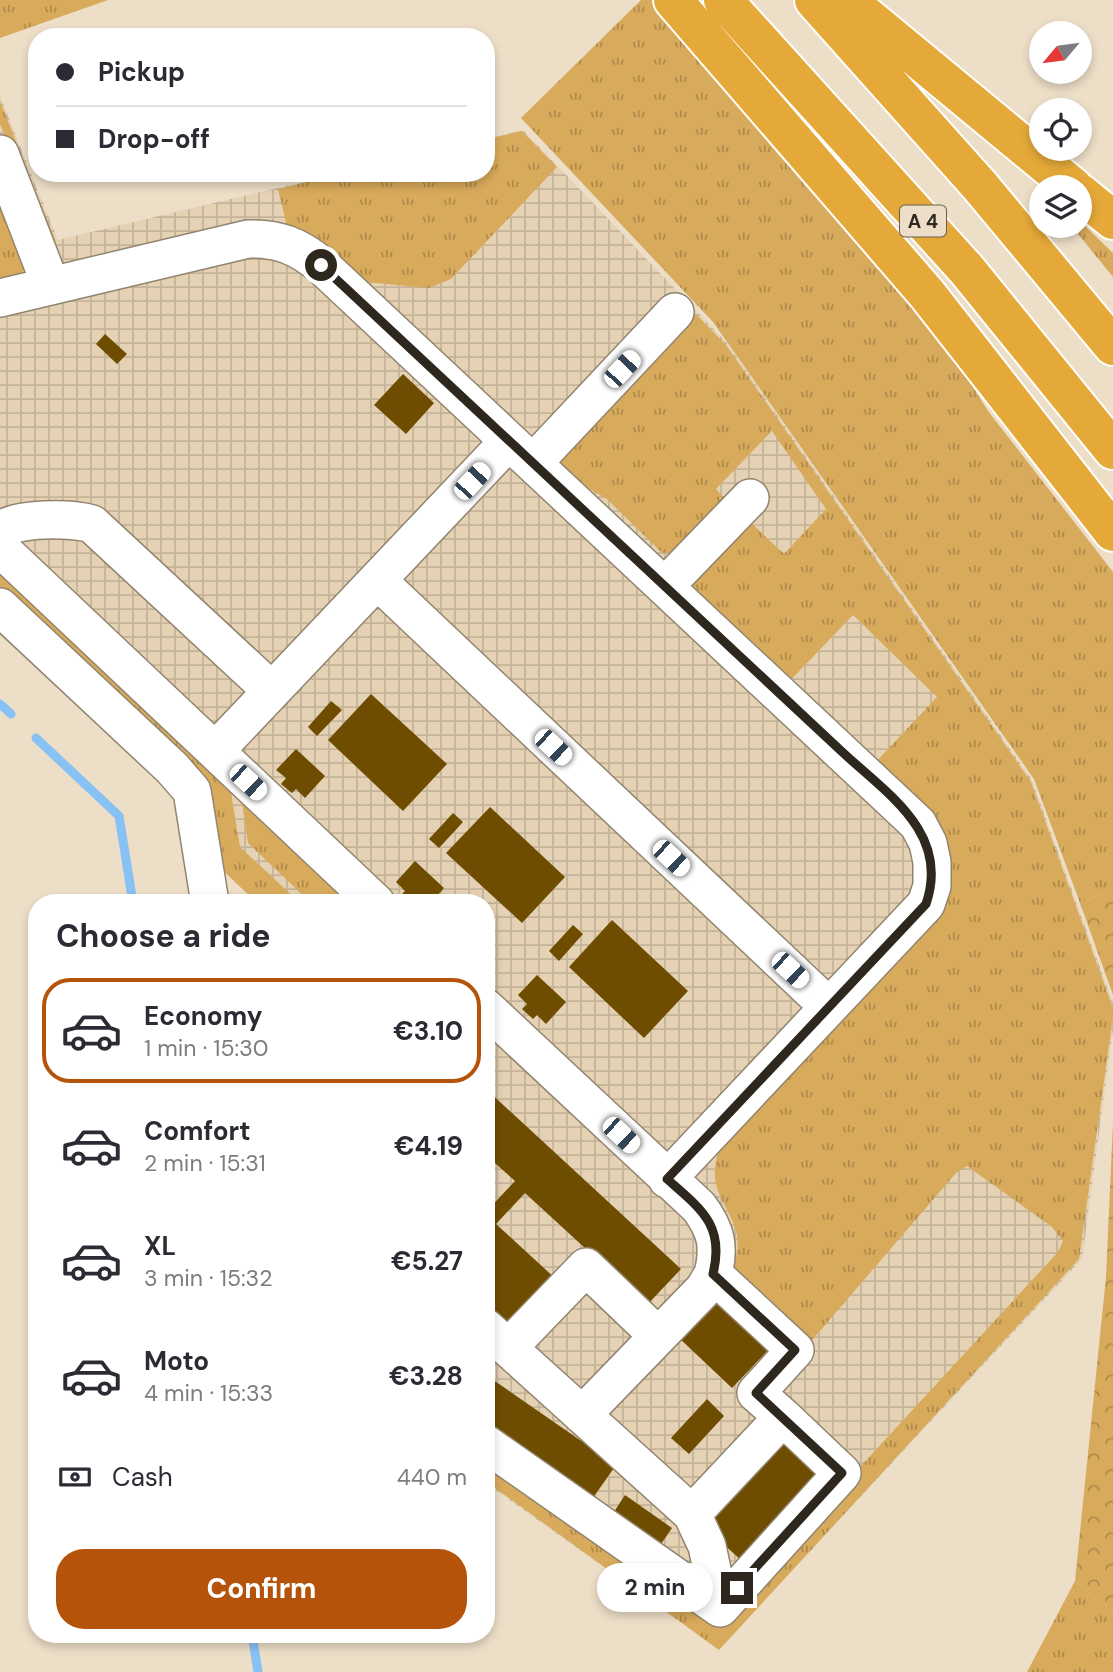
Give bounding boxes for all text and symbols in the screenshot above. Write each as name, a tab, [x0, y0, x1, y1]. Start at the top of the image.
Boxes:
north arrow	[1029, 21, 1092, 84]
map controls	[1029, 21, 1092, 238]
text: Pickup	[98, 55, 185, 89]
button: locate	[1029, 98, 1092, 161]
text: Drop-off	[98, 122, 210, 156]
button: layers	[1029, 175, 1092, 238]
road number: A 4	[900, 206, 946, 236]
route start	[305, 249, 337, 281]
car	[600, 346, 645, 392]
car	[450, 458, 495, 504]
car	[531, 725, 576, 769]
car	[226, 760, 271, 804]
car	[649, 836, 694, 880]
text: Choose a ride	[56, 915, 271, 957]
car	[768, 948, 813, 992]
icon: car	[60, 999, 123, 1062]
text: Economy	[144, 999, 262, 1033]
text: €3.10	[393, 1014, 463, 1048]
text: 1 min · 15:30	[144, 1033, 268, 1063]
car	[599, 1113, 644, 1157]
icon: car	[60, 1114, 123, 1177]
text: Comfort	[144, 1114, 250, 1148]
text: €4.19	[394, 1129, 463, 1163]
text: 2 min · 15:31	[144, 1148, 266, 1178]
icon: car	[60, 1229, 123, 1292]
text: XL	[144, 1229, 176, 1263]
text: €5.27	[391, 1244, 463, 1278]
text: 3 min · 15:32	[144, 1263, 272, 1293]
icon: car	[60, 1344, 123, 1407]
text: Moto	[144, 1344, 209, 1378]
text: €3.28	[389, 1359, 463, 1393]
text: 4 min · 15:33	[144, 1378, 273, 1408]
icon: cash	[56, 1458, 94, 1496]
text: Cash	[112, 1460, 173, 1494]
text: 440 m	[397, 1462, 467, 1492]
button: Confirm	[56, 1549, 467, 1629]
callout: 2 min	[597, 1564, 712, 1612]
text: 2 min	[625, 1572, 685, 1602]
route end	[721, 1572, 753, 1604]

